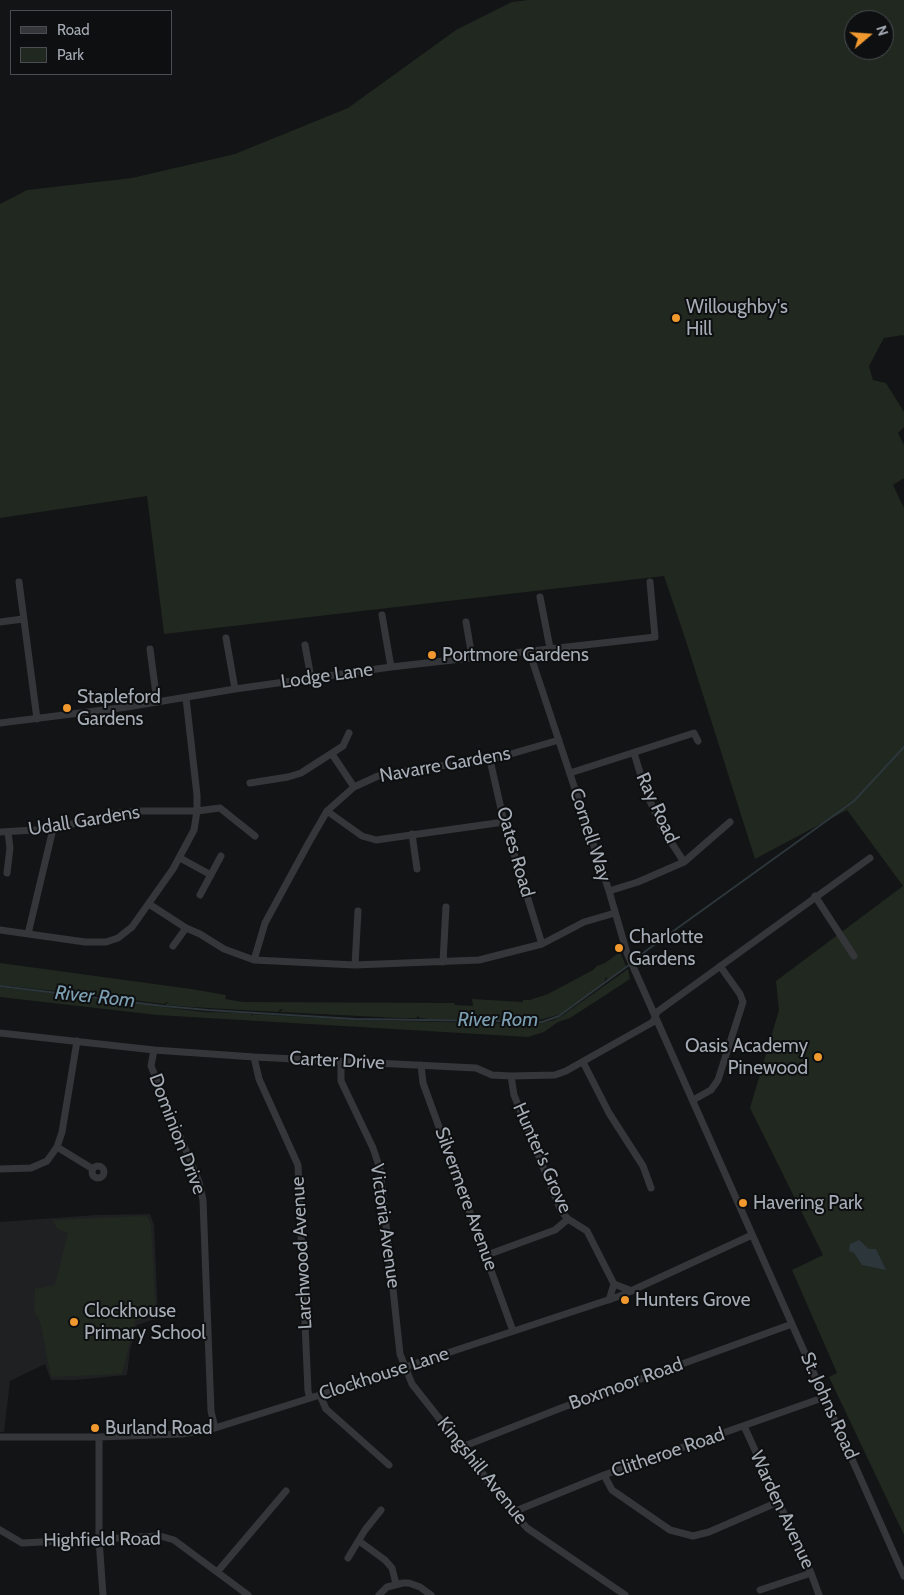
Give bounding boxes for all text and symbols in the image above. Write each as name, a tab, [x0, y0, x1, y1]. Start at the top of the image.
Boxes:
legend	[10, 10, 172, 75]
north arrow	[844, 10, 894, 60]
text: Road	[57, 21, 90, 39]
text: N	[872, 23, 892, 38]
text: Park	[57, 46, 84, 64]
place label: Willoughby's Hill	[686, 296, 788, 340]
marker: Willoughby's Hill	[670, 312, 682, 324]
place label: Portmore Gardens	[442, 644, 589, 666]
marker: Portmore Gardens	[426, 649, 438, 661]
street label: Lodge Lane	[279, 658, 375, 694]
place label: Stapleford Gardens	[77, 686, 161, 730]
marker: Stapleford Gardens	[61, 702, 73, 714]
street label: Navarre Gardens	[378, 742, 512, 788]
street label: Ray Road	[631, 769, 683, 847]
street label: Cornell Way	[564, 785, 616, 885]
street label: Udall Gardens	[27, 801, 141, 841]
street label: Oates Road	[491, 804, 539, 900]
place label: Charlotte Gardens	[629, 926, 703, 970]
marker: Charlotte Gardens	[613, 942, 625, 954]
water label: River Rom	[54, 981, 136, 1013]
water label: River Rom	[458, 1008, 538, 1032]
place label: Oasis Academy Pinewood	[685, 1035, 808, 1079]
street label: Carter Drive	[289, 1047, 385, 1075]
marker: Oasis Academy Pinewood	[812, 1051, 824, 1063]
street label: Dominion Drive	[144, 1070, 210, 1198]
street label: Hunter's Grove	[507, 1099, 577, 1217]
street label: Silvermere Avenue	[430, 1124, 502, 1274]
street label: Victoria Avenue	[365, 1162, 405, 1290]
street label: Larchwood Avenue	[287, 1176, 317, 1330]
place label: Havering Park	[753, 1192, 863, 1214]
marker: Havering Park	[737, 1197, 749, 1209]
place label: Hunters Grove	[635, 1289, 750, 1311]
marker: Hunters Grove	[619, 1294, 631, 1306]
place label: Clockhouse Primary School	[84, 1300, 206, 1344]
marker: Clockhouse Primary School	[68, 1316, 80, 1328]
street label: Clockhouse Lane	[316, 1342, 452, 1406]
street label: St. Johns Road	[795, 1349, 863, 1463]
street label: Boxmoor Road	[566, 1353, 686, 1415]
street label: Kingshill Avenue	[432, 1413, 532, 1529]
place label: Burland Road	[105, 1417, 212, 1439]
marker: Burland Road	[89, 1422, 101, 1434]
street label: Clitheroe Road	[608, 1423, 728, 1483]
street label: Warden Avenue	[745, 1447, 819, 1573]
street label: Highfield Road	[43, 1528, 161, 1552]

